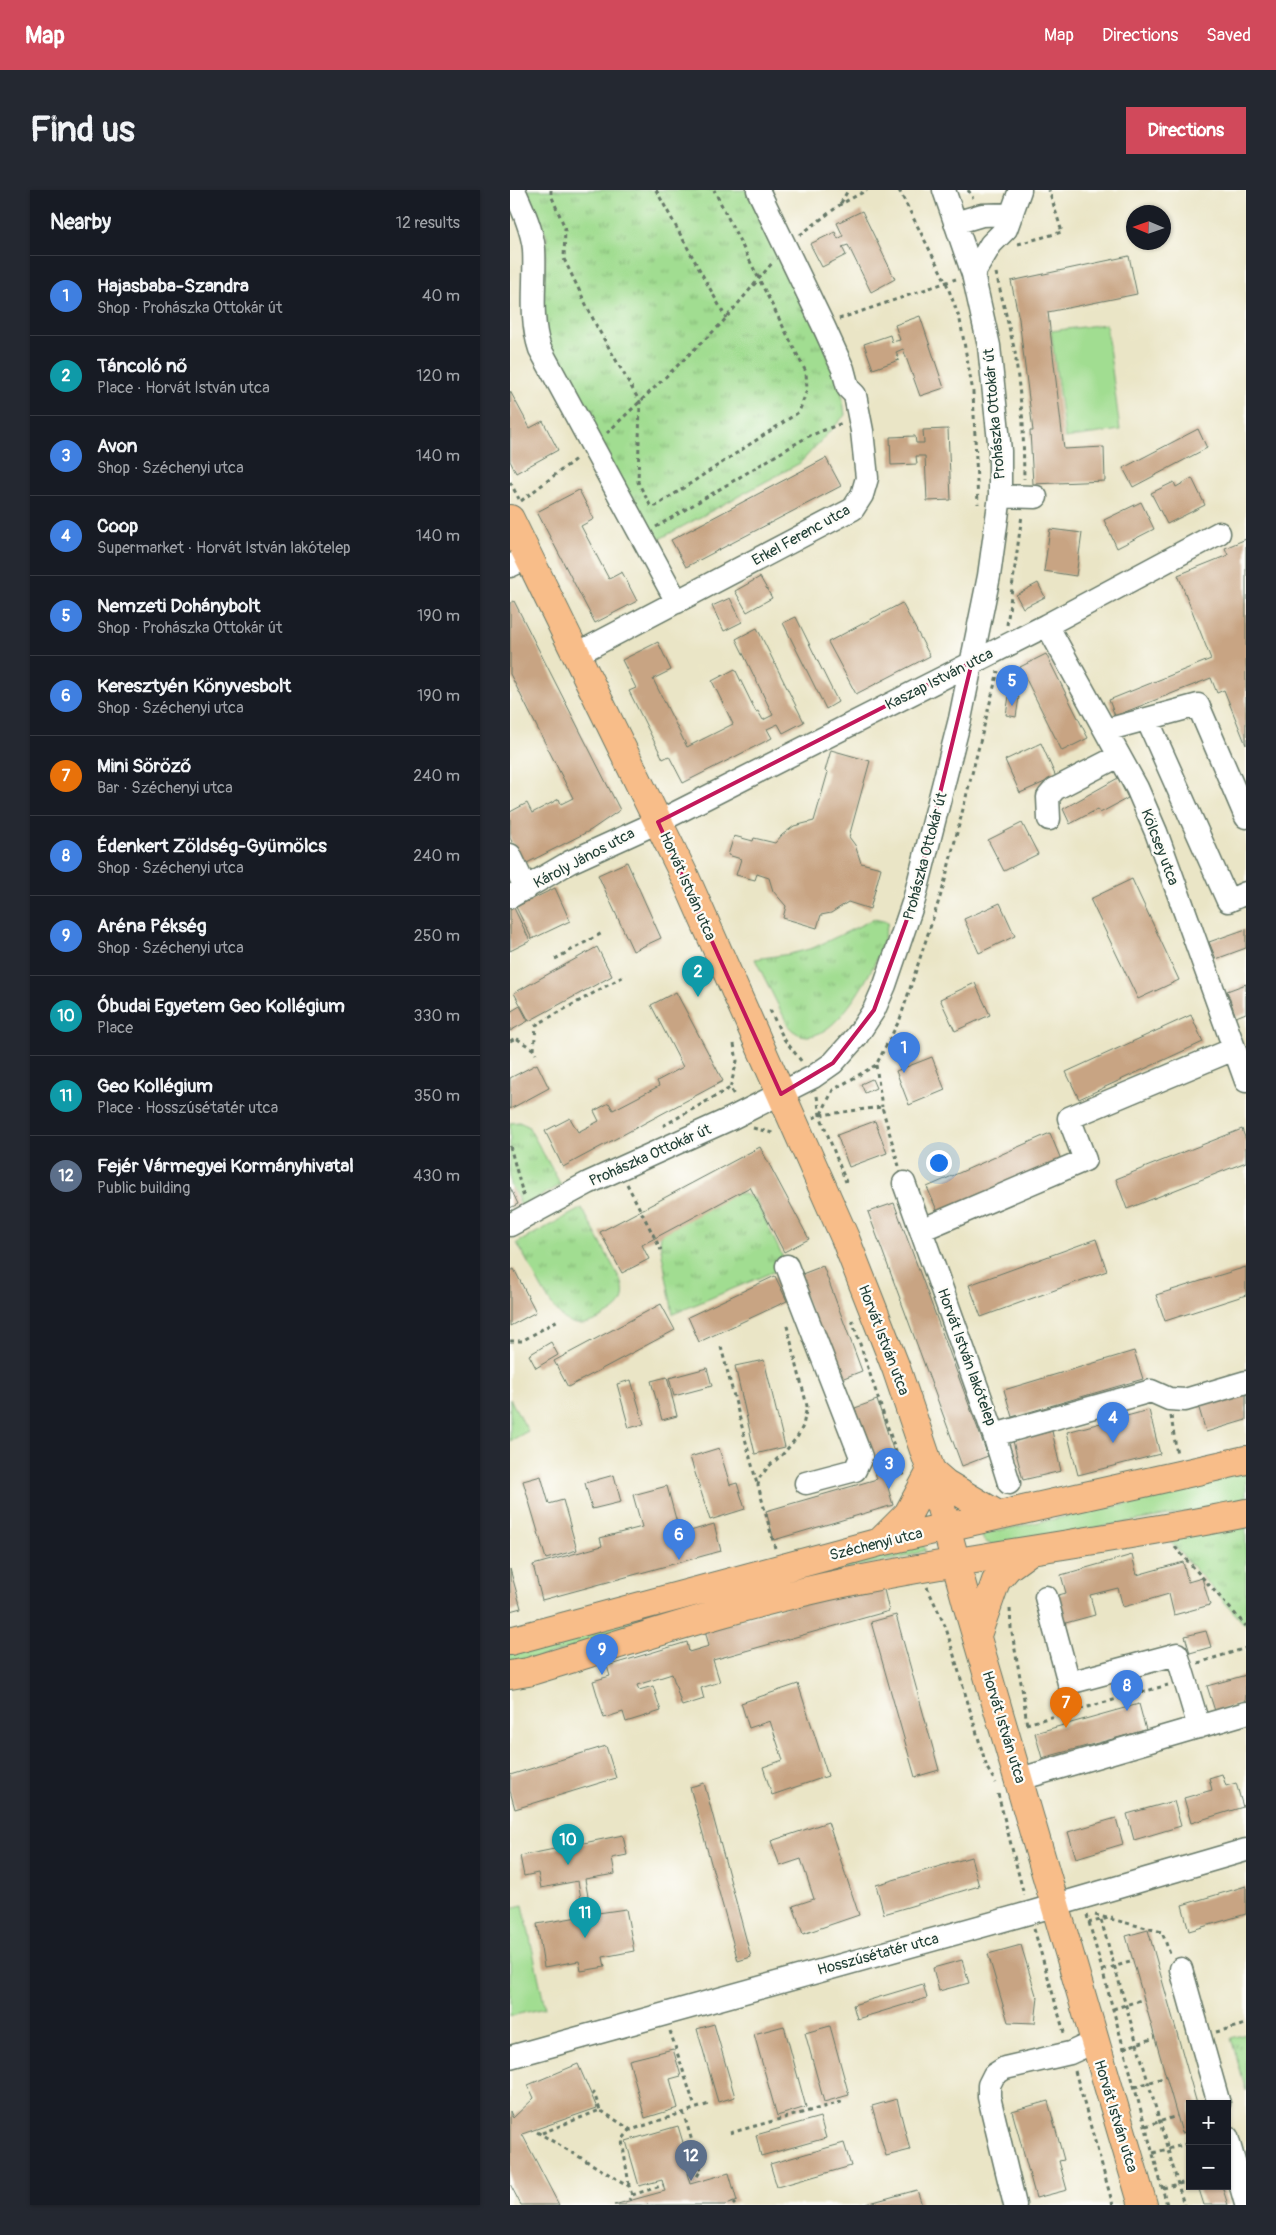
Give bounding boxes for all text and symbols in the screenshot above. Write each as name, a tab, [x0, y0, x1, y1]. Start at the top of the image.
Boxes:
text: Map	[25, 21, 65, 50]
text: Map	[1044, 24, 1074, 47]
text: Directions	[1102, 24, 1178, 47]
text: Saved	[1206, 24, 1251, 47]
button: Directions	[1126, 107, 1246, 154]
text: Find us	[30, 108, 135, 152]
north arrow	[1126, 205, 1171, 250]
text: Nearby	[50, 209, 111, 236]
text: 12 results	[396, 213, 460, 233]
text: Hajasbaba-Szandra	[97, 274, 249, 298]
text: 1	[63, 286, 69, 306]
text: 40 m	[422, 286, 460, 306]
text: Shop · Prohászka Ottokár út	[97, 298, 283, 318]
street label: Prohászka Ottokár út	[979, 347, 1010, 480]
text: Táncoló nő	[97, 354, 187, 378]
text: 2	[62, 366, 70, 386]
text: 120 m	[416, 366, 460, 386]
text: Place · Horvát István utca	[97, 378, 270, 398]
text: Avon	[97, 434, 138, 458]
text: 3	[62, 446, 70, 466]
text: 140 m	[416, 446, 460, 466]
text: Shop · Széchenyi utca	[97, 458, 244, 478]
street label: Erkel Ferenc utca	[749, 501, 854, 570]
text: Coop	[97, 514, 138, 538]
text: 4	[61, 526, 71, 546]
text: 140 m	[416, 526, 460, 546]
text: Supermarket · Horvát István lakótelep	[97, 538, 351, 558]
text: Nemzeti Dohánybolt	[97, 594, 260, 618]
text: 5	[62, 606, 70, 626]
text: 190 m	[417, 606, 460, 626]
text: Shop · Prohászka Ottokár út	[97, 618, 283, 638]
street label: Kaszap István utca	[882, 644, 996, 715]
pin: 5	[996, 665, 1028, 706]
text: Keresztyén Könyvesbolt	[97, 674, 291, 698]
text: 6	[61, 686, 71, 706]
text: 190 m	[417, 686, 460, 706]
text: Shop · Széchenyi utca	[97, 698, 244, 718]
text: Mini Söröző	[97, 754, 191, 778]
text: 7	[62, 766, 70, 786]
text: 240 m	[413, 766, 460, 786]
text: Bar · Széchenyi utca	[97, 778, 233, 798]
street label: Prohászka Ottokár út	[899, 789, 952, 922]
street label: Kölcsey utca	[1136, 806, 1183, 888]
street label: Károly János utca	[531, 824, 638, 893]
street label: Horvát István utca	[655, 829, 720, 943]
text: Édenkert Zöldség-Gyümölcs	[97, 834, 327, 858]
text: 8	[62, 846, 70, 866]
text: 240 m	[413, 846, 460, 866]
text: Shop · Széchenyi utca	[97, 858, 244, 878]
text: Aréna Pékség	[97, 914, 207, 938]
text: 9	[62, 926, 70, 946]
text: 250 m	[414, 926, 460, 946]
text: Shop · Széchenyi utca	[97, 938, 244, 958]
pin: 2	[682, 956, 714, 997]
text: Óbudai Egyetem Geo Kollégium	[97, 994, 345, 1018]
text: 10	[57, 1006, 75, 1026]
text: 330 m	[414, 1006, 460, 1026]
text: Place	[97, 1018, 133, 1038]
pin: 1	[888, 1032, 920, 1073]
text: Geo Kollégium	[97, 1074, 213, 1098]
text: 11	[60, 1086, 72, 1106]
text: 350 m	[414, 1086, 460, 1106]
text: Place · Hosszúsétatér utca	[97, 1098, 278, 1118]
street label: Prohászka Ottokár út	[586, 1120, 715, 1191]
your location	[926, 1150, 952, 1176]
text: Fejér Vármegyei Kormányhivatal	[97, 1154, 354, 1178]
text: 12	[58, 1166, 74, 1186]
text: 430 m	[413, 1166, 460, 1186]
text: Public building	[97, 1178, 190, 1198]
street label: Horvát István utca	[854, 1282, 913, 1398]
street label: Horvát István lakótelep	[933, 1286, 1000, 1429]
pin: 4	[1097, 1402, 1129, 1443]
pin: 3	[873, 1448, 905, 1489]
pin: 6	[663, 1519, 695, 1560]
street label: Széchenyi utca	[828, 1524, 925, 1565]
pin: 9	[586, 1634, 618, 1675]
street label: Horvát István utca	[977, 1669, 1030, 1786]
pin: 8	[1111, 1670, 1143, 1711]
pin: 7	[1050, 1687, 1082, 1728]
pin: 10	[552, 1824, 584, 1865]
pin: 11	[569, 1897, 601, 1938]
street label: Hosszúsétatér utca	[815, 1929, 941, 1980]
street label: Horvát István utca	[1089, 2058, 1142, 2175]
map controls	[1186, 2100, 1231, 2190]
button: +	[1186, 2100, 1231, 2145]
pin: 12	[675, 2140, 707, 2181]
button: −	[1186, 2145, 1231, 2190]

